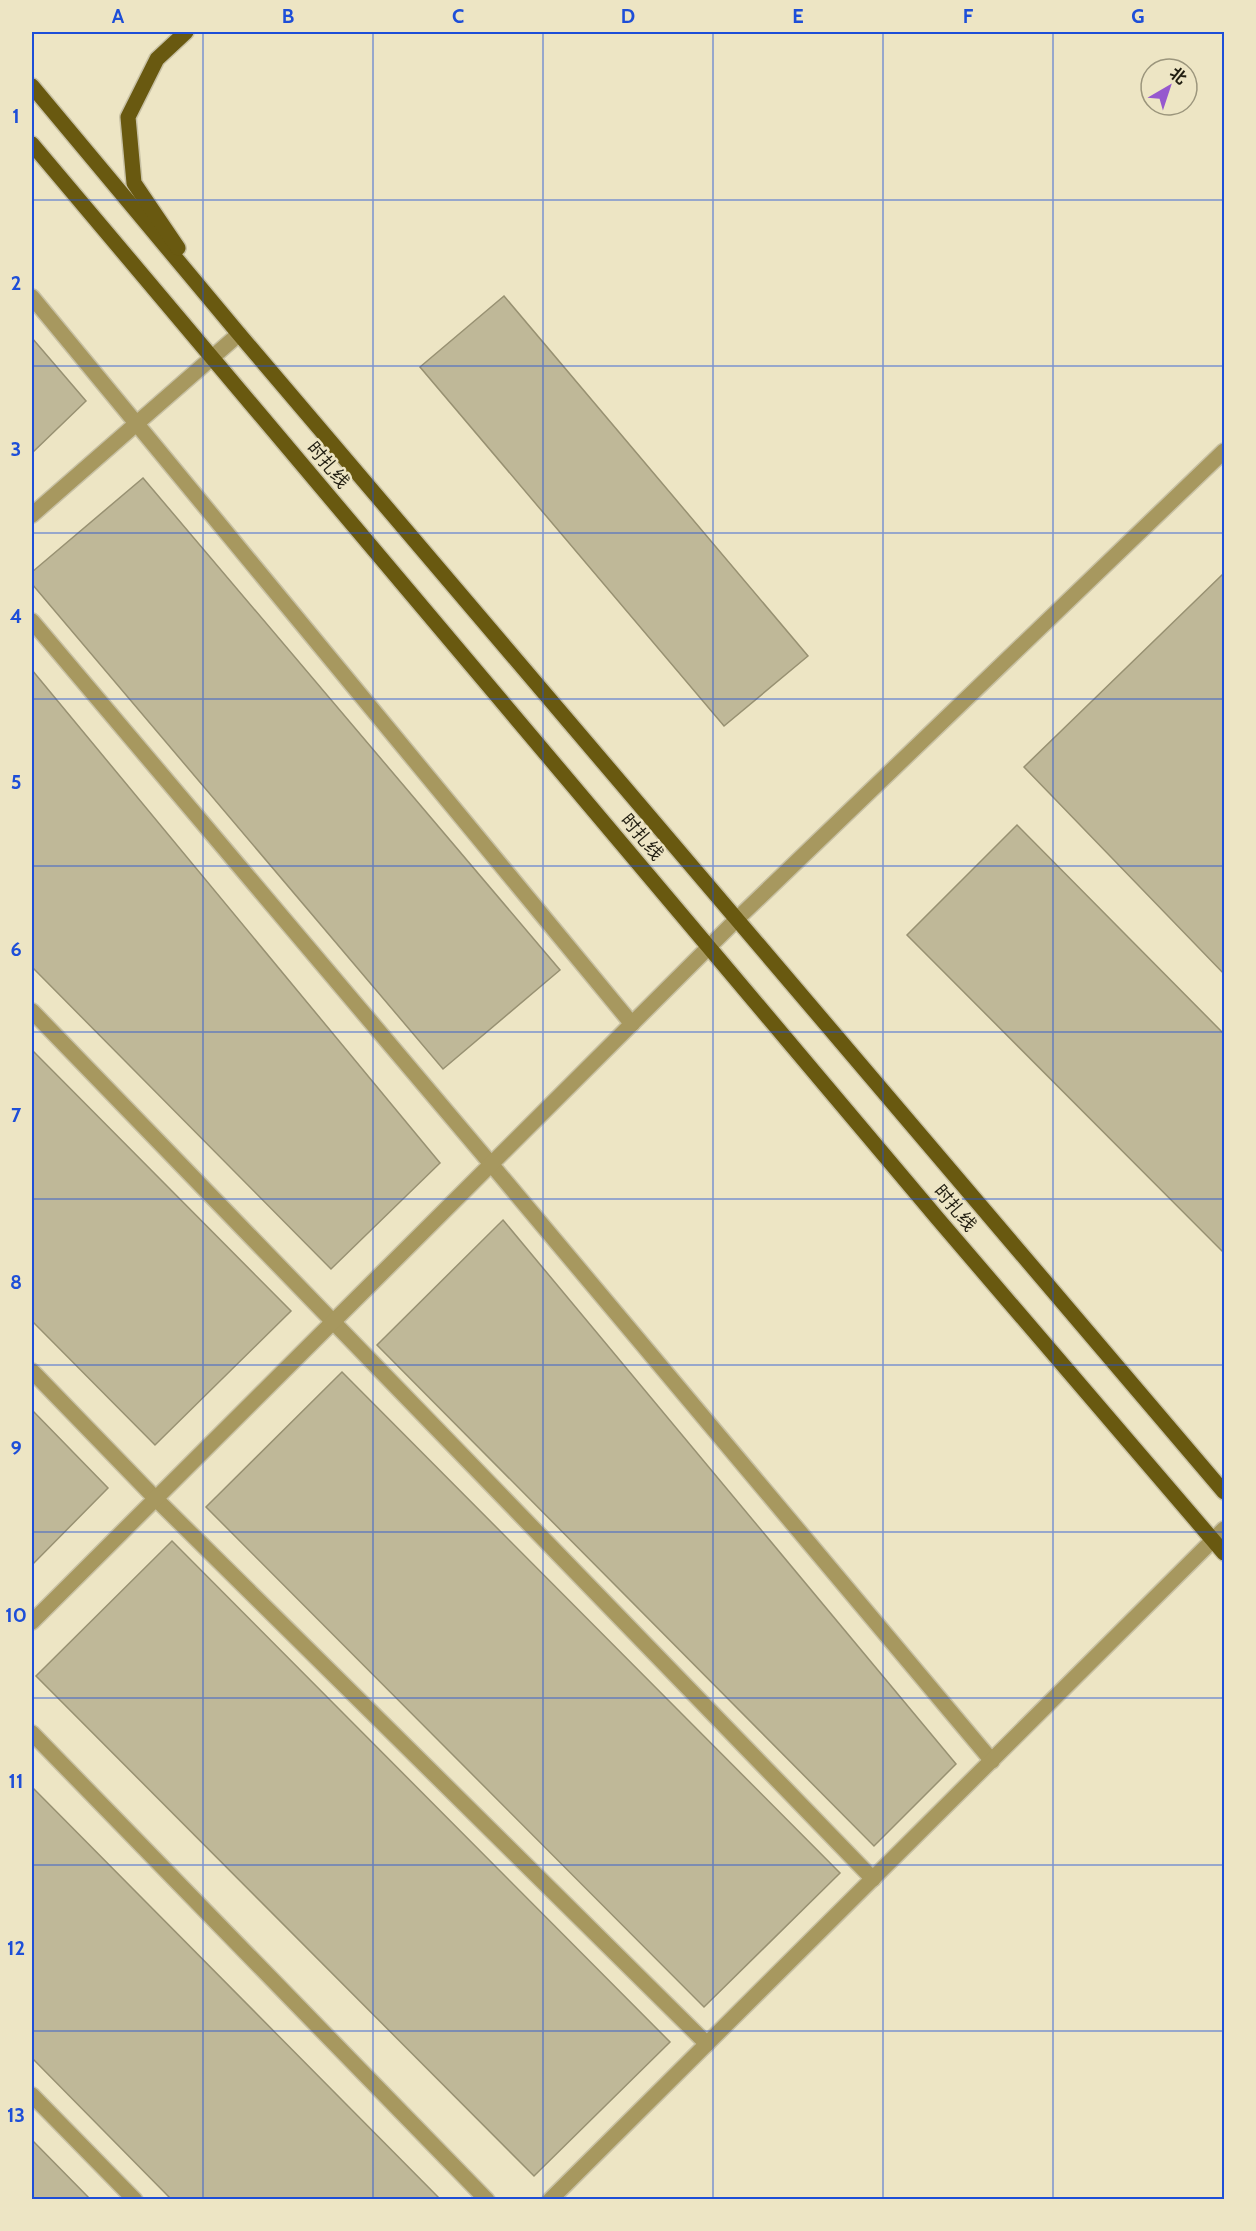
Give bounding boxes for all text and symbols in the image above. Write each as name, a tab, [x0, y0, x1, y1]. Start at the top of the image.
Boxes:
text: A	[112, 4, 125, 28]
text: B	[282, 4, 294, 28]
text: C	[452, 4, 464, 28]
text: D	[621, 4, 635, 28]
text: E	[792, 4, 804, 28]
text: F	[963, 4, 974, 28]
text: G	[1131, 4, 1145, 28]
north arrow	[1139, 57, 1199, 117]
text: 北	[1166, 63, 1190, 88]
text: 1	[12, 104, 20, 128]
text: 2	[11, 271, 21, 295]
text: 3	[11, 437, 21, 461]
street label: 时扎线	[302, 437, 354, 493]
text: 4	[10, 604, 22, 628]
text: 5	[11, 770, 21, 794]
street label: 时扎线	[616, 809, 668, 865]
text: 6	[10, 937, 22, 961]
text: 7	[11, 1103, 22, 1127]
street label: 时扎线	[929, 1180, 981, 1236]
text: 8	[10, 1270, 22, 1294]
text: 9	[10, 1436, 22, 1460]
text: 10	[5, 1603, 27, 1627]
text: 11	[9, 1769, 23, 1793]
text: 12	[7, 1936, 25, 1960]
text: 13	[7, 2103, 25, 2127]

